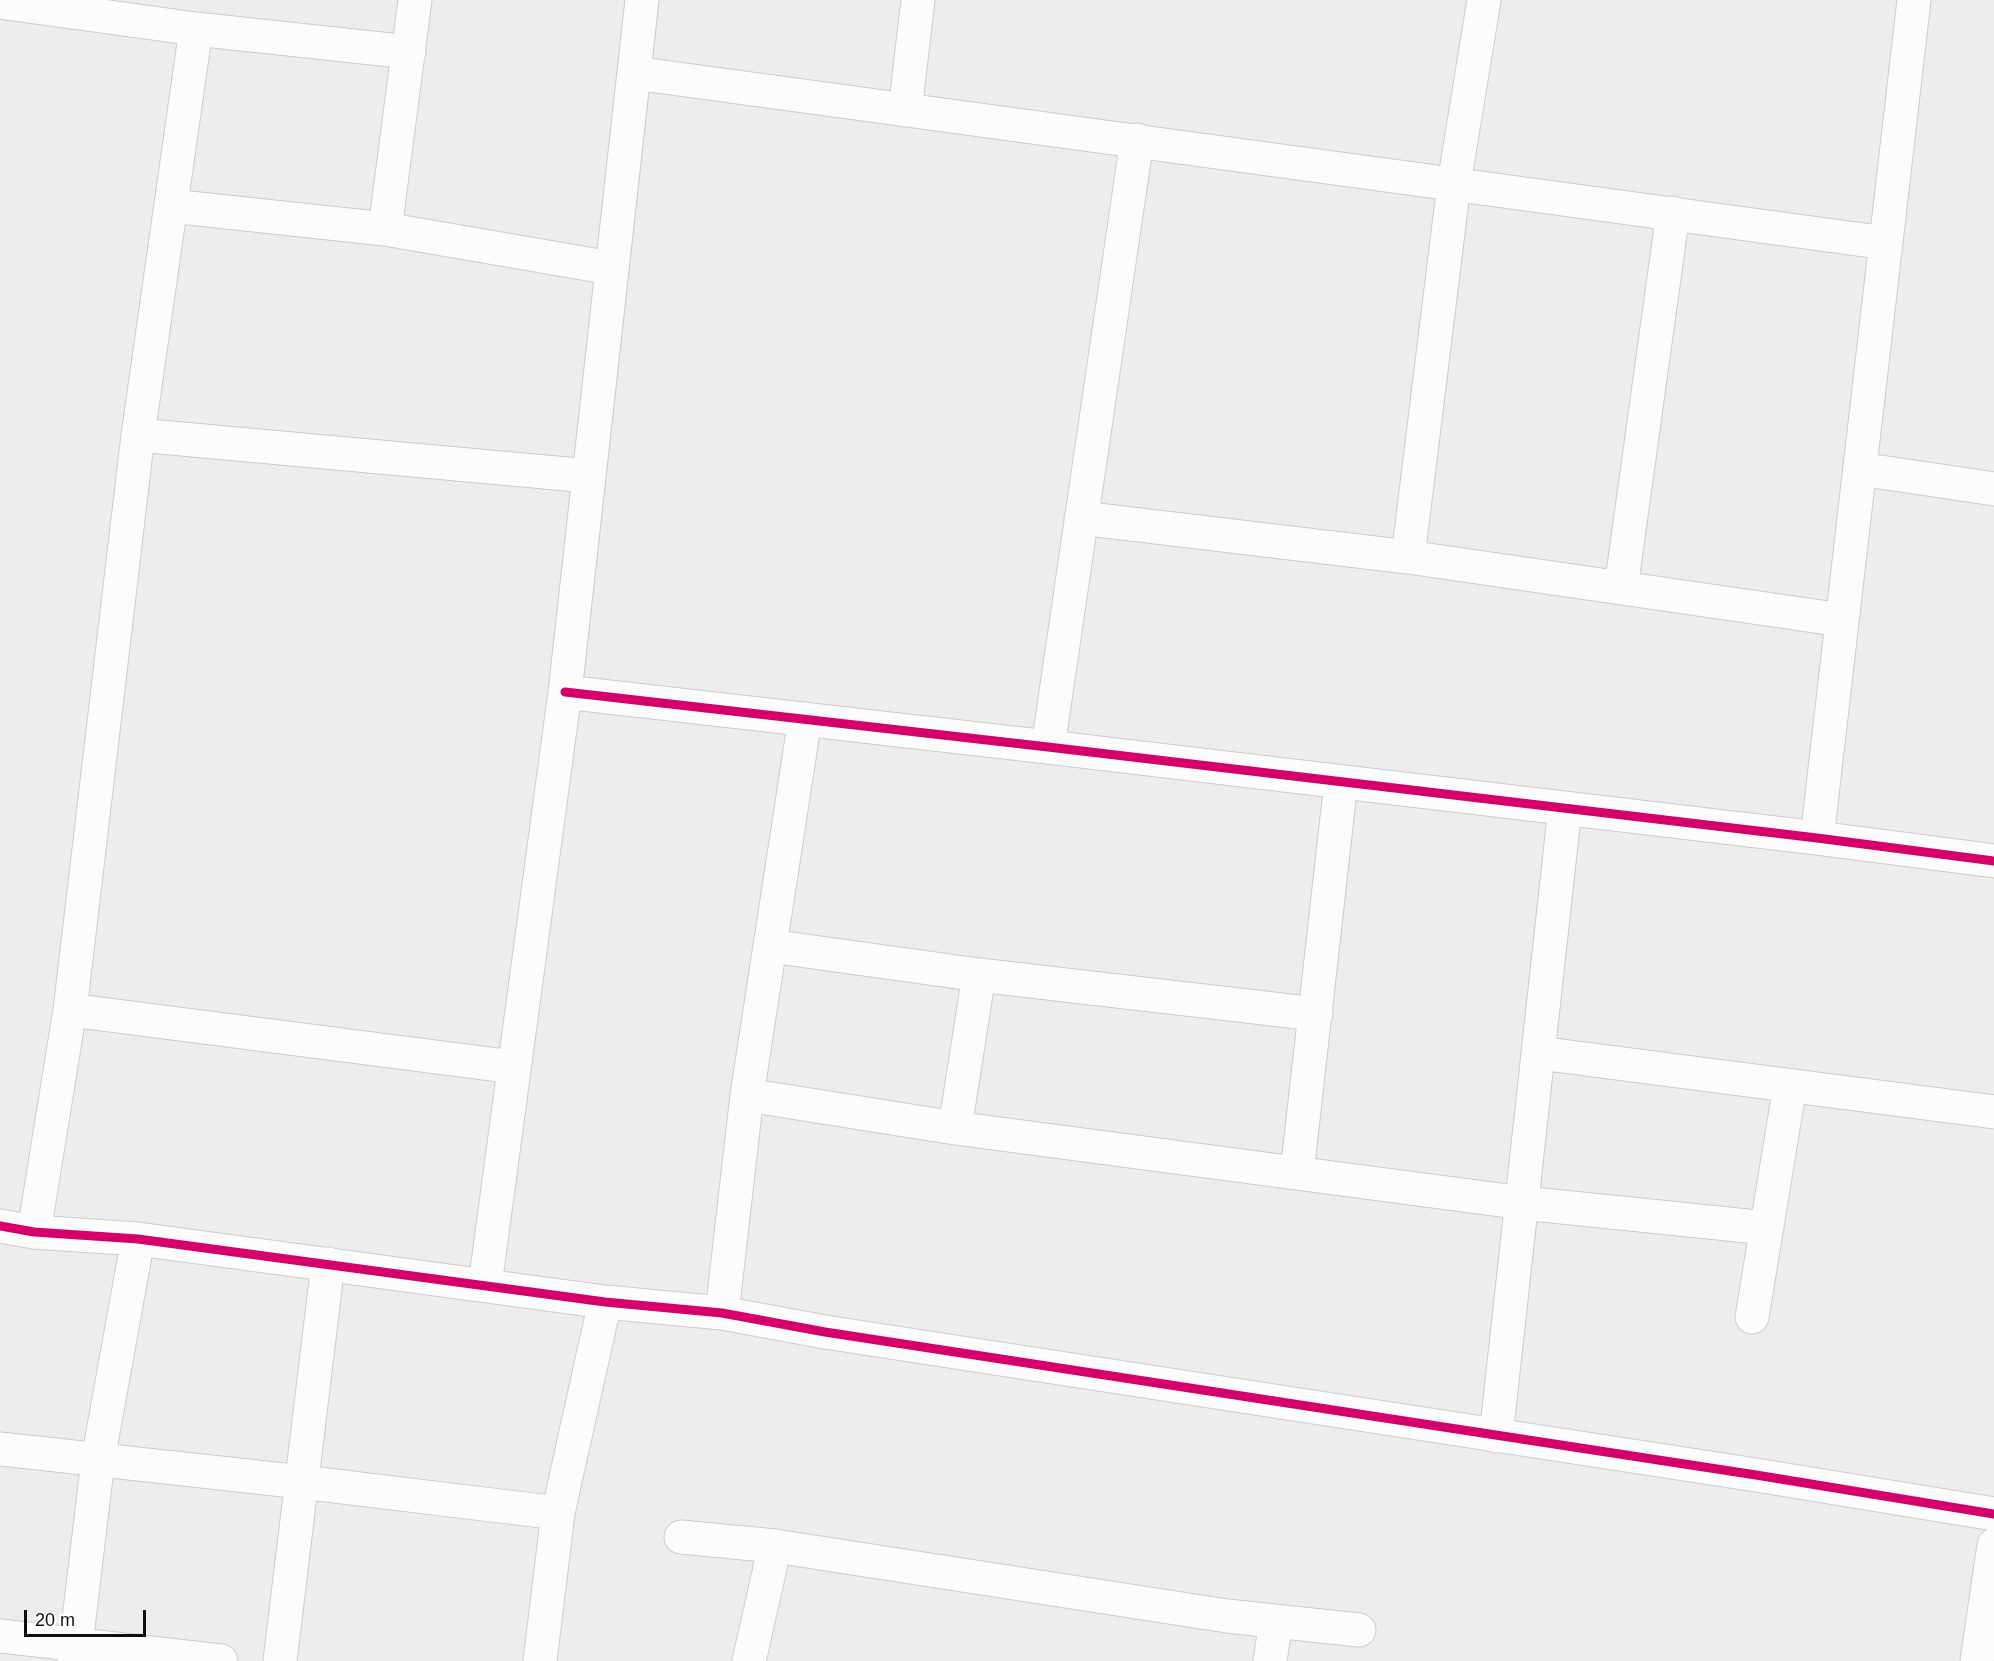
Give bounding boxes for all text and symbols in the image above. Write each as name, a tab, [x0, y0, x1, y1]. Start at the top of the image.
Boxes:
scale bar	[27, 1598, 148, 1636]
text: 20 m	[35, 1610, 75, 1630]

